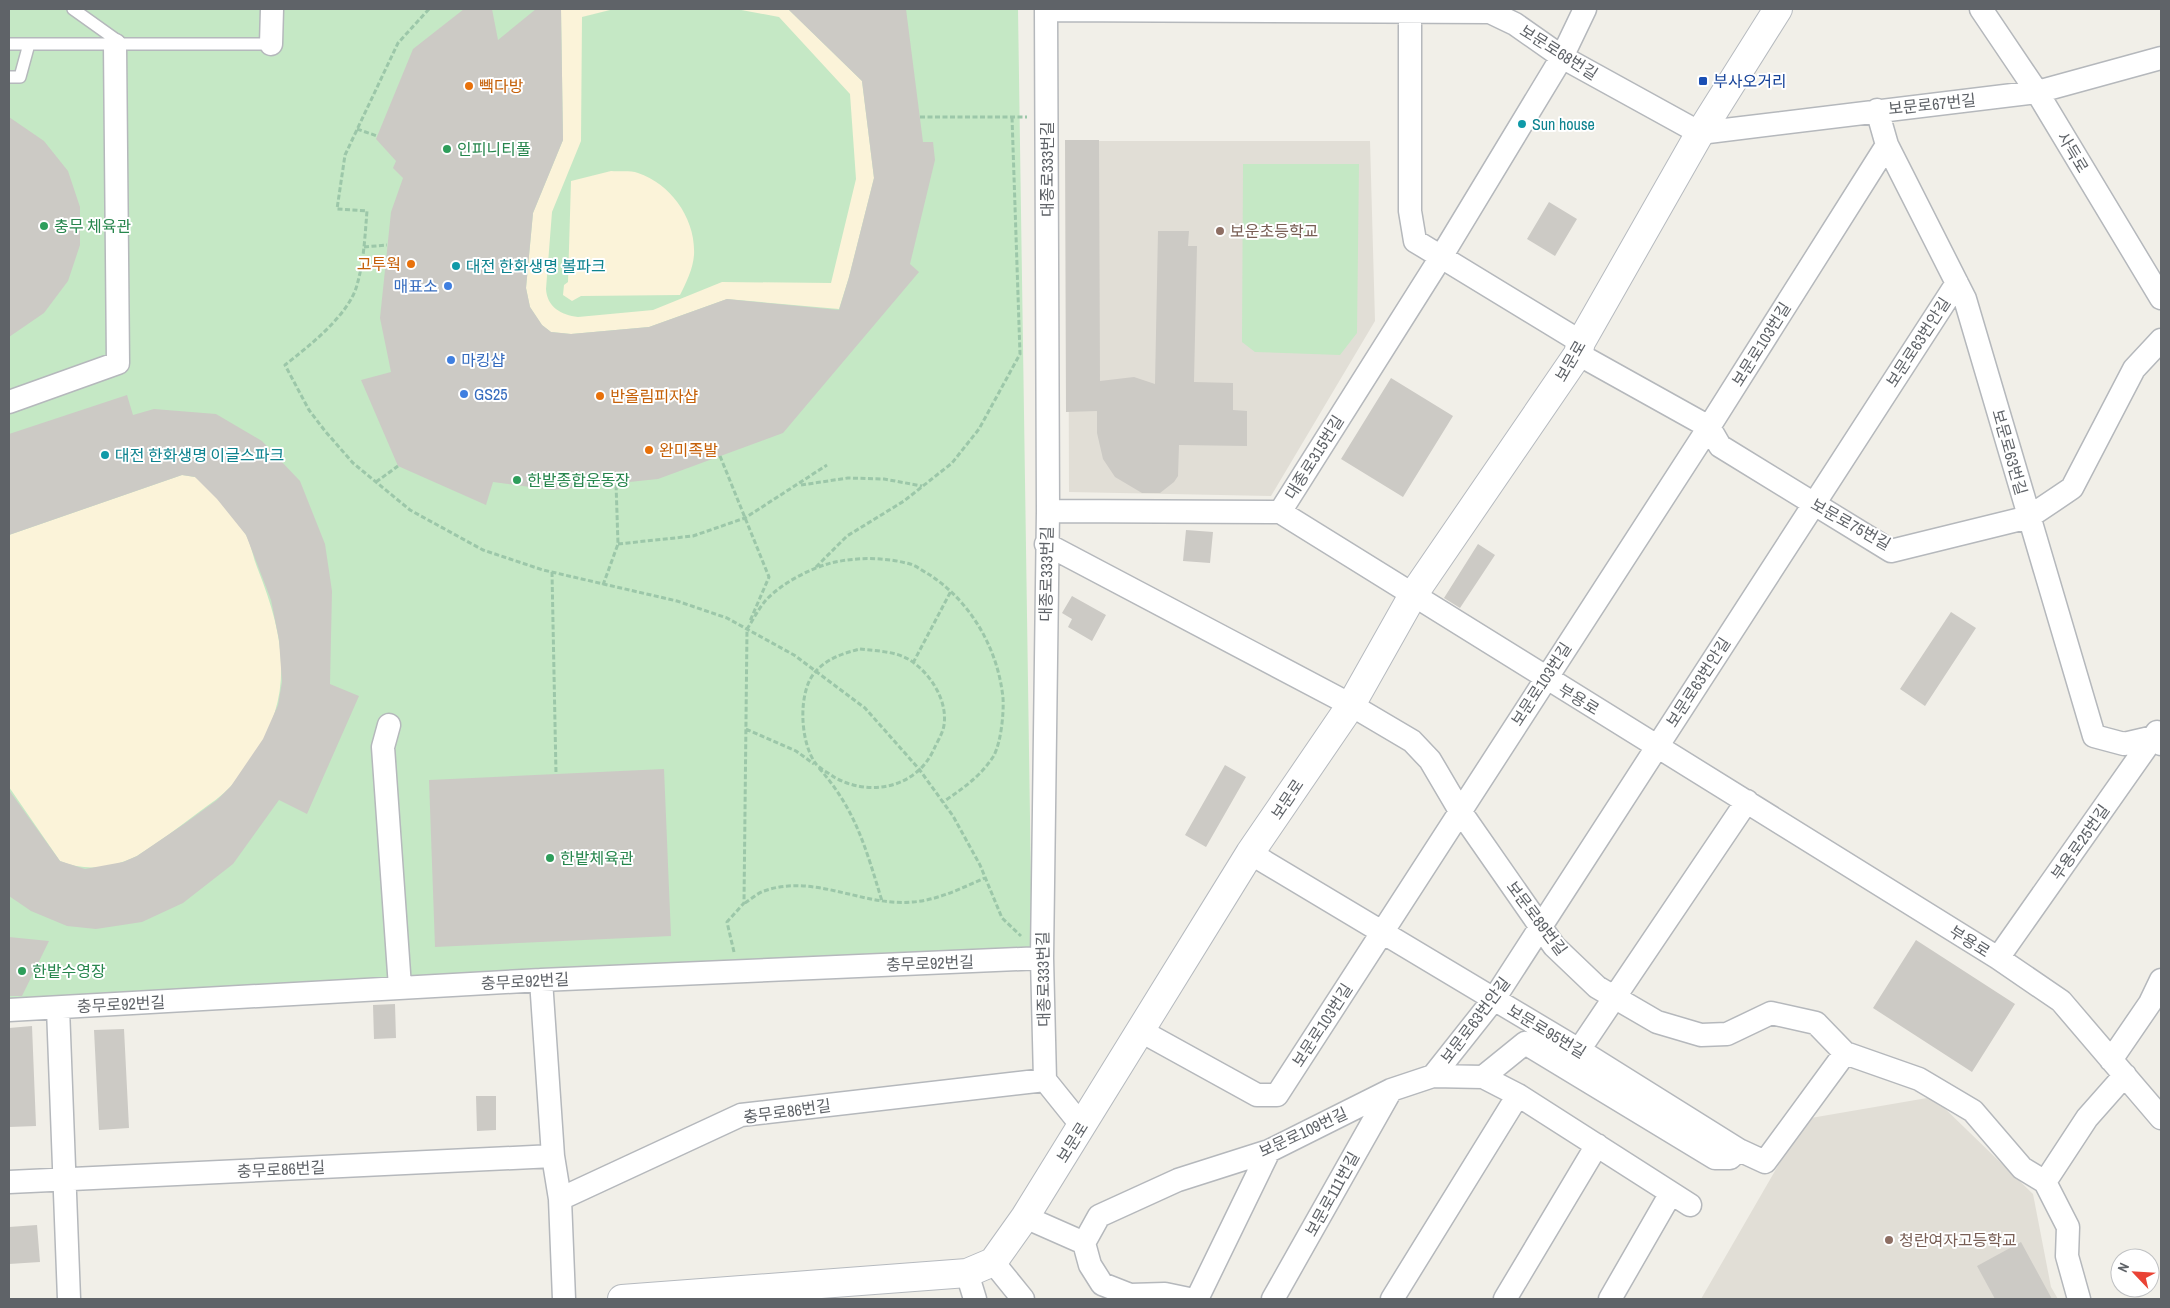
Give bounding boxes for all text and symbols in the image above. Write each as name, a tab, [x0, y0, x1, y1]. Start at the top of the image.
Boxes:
street label: 보문로68번길	[1516, 19, 1602, 85]
place label: 부사오거리	[1713, 70, 1787, 92]
place label: 빽다방	[479, 75, 523, 97]
marker: 부사오거리	[1697, 75, 1709, 87]
marker: 빽다방	[463, 80, 475, 92]
street label: 보문로67번길	[1887, 88, 1977, 120]
place label: Sun house	[1532, 113, 1595, 135]
marker: Sun house	[1516, 118, 1528, 130]
street label: 대종로333번길	[1036, 121, 1058, 217]
street label: 사득로	[2052, 127, 2094, 177]
place label: 인피니티풀	[457, 138, 531, 160]
marker: 인피니티풀	[441, 143, 453, 155]
place label: 충무 체육관	[54, 215, 132, 237]
marker: 충무 체육관	[38, 220, 50, 232]
place label: 보운초등학교	[1230, 220, 1318, 242]
marker: 보운초등학교	[1214, 225, 1226, 237]
place label: 고투웍	[357, 253, 401, 275]
place label: 대전 한화생명 볼파크	[466, 255, 606, 277]
marker: 고투웍	[405, 258, 417, 270]
marker: 대전 한화생명 볼파크	[450, 260, 462, 272]
place label: 매표소	[394, 275, 438, 297]
marker: 매표소	[442, 280, 454, 292]
street label: 보문로63번안길	[1881, 293, 1955, 391]
street label: 보문로103번길	[1726, 298, 1796, 390]
street label: 보문로	[1549, 336, 1591, 386]
place label: 마킹샵	[461, 349, 505, 371]
marker: 마킹샵	[445, 354, 457, 366]
place label: GS25	[474, 383, 508, 405]
place label: 반올림피자샵	[610, 385, 699, 407]
marker: GS25	[458, 388, 470, 400]
marker: 반올림피자샵	[594, 390, 606, 402]
street label: 보문로63번길	[1987, 407, 2033, 497]
street label: 대종로315번길	[1279, 411, 1349, 503]
place label: 완미족발	[659, 439, 718, 461]
place label: 대전 한화생명 이글스파크	[115, 444, 284, 466]
marker: 완미족발	[643, 444, 655, 456]
marker: 대전 한화생명 이글스파크	[99, 449, 111, 461]
place label: 한밭종합운동장	[527, 469, 630, 491]
marker: 한밭종합운동장	[511, 474, 523, 486]
street label: 보문로75번길	[1807, 493, 1895, 555]
street label: 대종로333번길	[1034, 526, 1058, 622]
street label: 보문로63번안길	[1661, 633, 1735, 731]
street label: 보문로103번길	[1506, 638, 1576, 730]
street label: 부용로	[1554, 678, 1604, 720]
street label: 보문로	[1266, 774, 1309, 823]
street label: 부용로25번길	[2046, 800, 2114, 884]
place label: 한밭체육관	[560, 847, 634, 869]
marker: 한밭체육관	[544, 852, 556, 864]
street label: 보문로89번길	[1502, 876, 1572, 960]
street label: 부용로	[1945, 920, 1995, 962]
street label: 대종로333번길	[1031, 931, 1055, 1027]
street label: 충무로92번길	[886, 950, 974, 976]
place label: 한밭수영장	[32, 960, 106, 982]
marker: 한밭수영장	[16, 965, 28, 977]
street label: 충무로92번길	[480, 968, 570, 994]
street label: 보문로63번안길	[1435, 972, 1515, 1068]
street label: 보문로103번길	[1287, 979, 1357, 1071]
street label: 충무로92번길	[76, 991, 166, 1017]
street label: 보문로95번길	[1504, 999, 1590, 1063]
street label: 충무로86번길	[742, 1094, 832, 1128]
street label: 보문로109번길	[1255, 1102, 1351, 1162]
street label: 보문로	[1051, 1117, 1093, 1167]
street label: 보문로111번길	[1300, 1148, 1364, 1240]
street label: 충무로86번길	[236, 1156, 326, 1182]
place label: 청란여자고등학교	[1899, 1229, 2017, 1251]
marker: 청란여자고등학교	[1883, 1234, 1895, 1246]
north arrow	[2110, 1248, 2160, 1298]
text: N	[2113, 1260, 2133, 1275]

